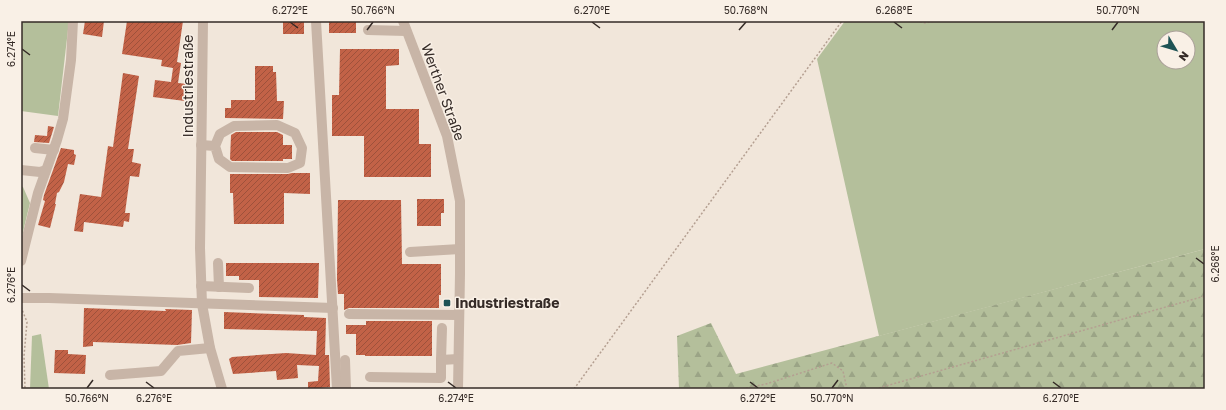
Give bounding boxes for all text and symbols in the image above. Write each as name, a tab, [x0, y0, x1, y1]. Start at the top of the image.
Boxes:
text: 6.272°E	[272, 4, 308, 16]
text: 50.766°N	[351, 4, 395, 16]
text: 6.270°E	[574, 4, 610, 16]
text: 50.768°N	[724, 4, 768, 16]
text: 6.268°E	[876, 4, 913, 16]
text: 50.770°N	[1096, 4, 1140, 16]
north arrow	[1156, 30, 1196, 70]
text: 6.274°E	[5, 31, 17, 67]
street label: Industriestraße	[179, 35, 196, 137]
street label: Werther Straße	[418, 41, 469, 143]
text: N	[1177, 49, 1192, 64]
text: 6.268°E	[1209, 246, 1221, 283]
text: 6.276°E	[5, 267, 17, 303]
place label: Industriestraße	[455, 294, 559, 311]
marker: Industriestraße	[442, 298, 452, 308]
text: 50.766°N	[65, 392, 109, 404]
text: 6.276°E	[136, 392, 172, 404]
text: 6.274°E	[438, 392, 474, 404]
text: 6.272°E	[740, 392, 776, 404]
text: 50.770°N	[810, 392, 854, 404]
text: 6.270°E	[1043, 392, 1079, 404]

